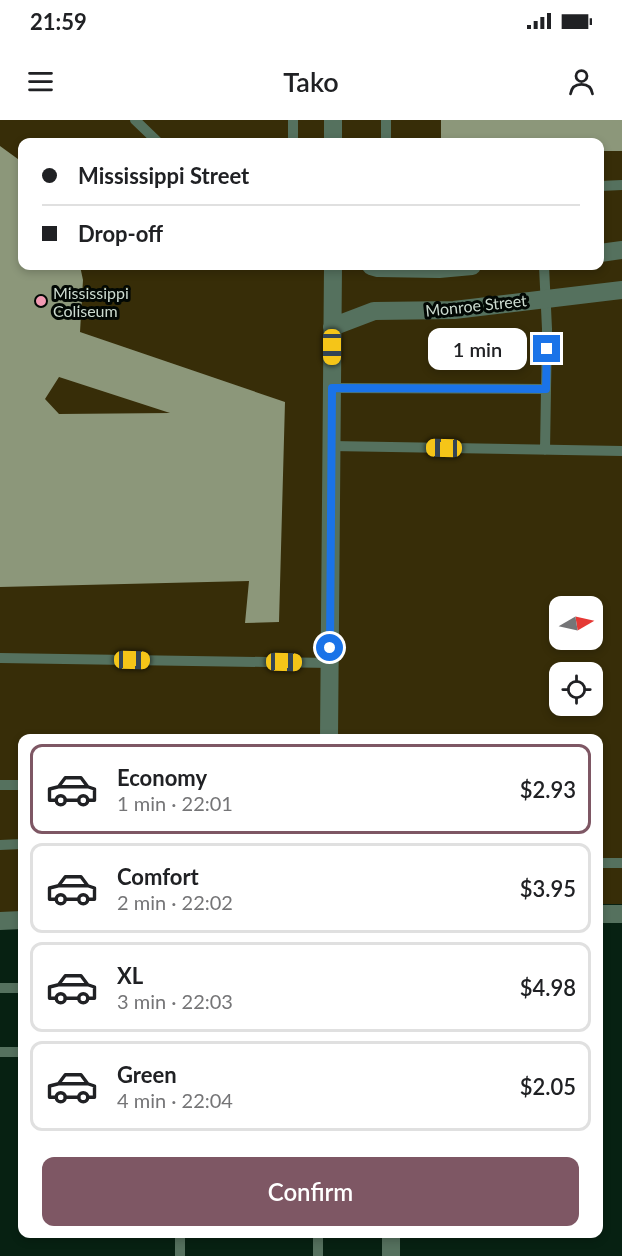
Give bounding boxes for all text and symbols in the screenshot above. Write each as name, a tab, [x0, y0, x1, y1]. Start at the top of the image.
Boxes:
text: 21:59	[30, 8, 87, 35]
icon: menu	[24, 65, 57, 98]
text: Tako	[283, 65, 339, 98]
icon: person	[565, 65, 598, 98]
text: Mississippi Street	[78, 162, 249, 189]
text: Drop-off	[78, 220, 163, 247]
place label: Mississippi Coliseum	[53, 283, 129, 320]
street label: Monroe Street	[424, 290, 528, 320]
marker: Mississippi Coliseum	[34, 294, 48, 308]
callout: 1 min	[427, 328, 526, 370]
car	[323, 329, 341, 365]
route end	[533, 335, 560, 362]
text: 1 min	[453, 337, 502, 361]
car	[426, 439, 462, 457]
north arrow	[549, 596, 603, 650]
map controls	[549, 596, 603, 716]
route start	[316, 634, 343, 661]
car	[114, 651, 150, 669]
car	[266, 653, 302, 671]
button: locate	[549, 662, 603, 716]
icon: car	[45, 762, 99, 816]
text: Economy	[117, 764, 207, 791]
text: $2.93	[520, 776, 576, 803]
text: 1 min · 22:01	[117, 791, 233, 815]
icon: car	[45, 861, 99, 915]
text: Comfort	[117, 863, 199, 890]
text: $3.95	[520, 875, 576, 902]
text: 2 min · 22:02	[117, 890, 233, 914]
icon: car	[45, 960, 99, 1014]
text: XL	[117, 962, 143, 989]
text: $4.98	[520, 974, 576, 1001]
text: 3 min · 22:03	[117, 989, 233, 1013]
icon: car	[45, 1059, 99, 1113]
text: Green	[117, 1061, 177, 1088]
text: $2.05	[520, 1073, 576, 1100]
text: 4 min · 22:04	[117, 1088, 233, 1112]
button: Confirm	[42, 1157, 579, 1226]

